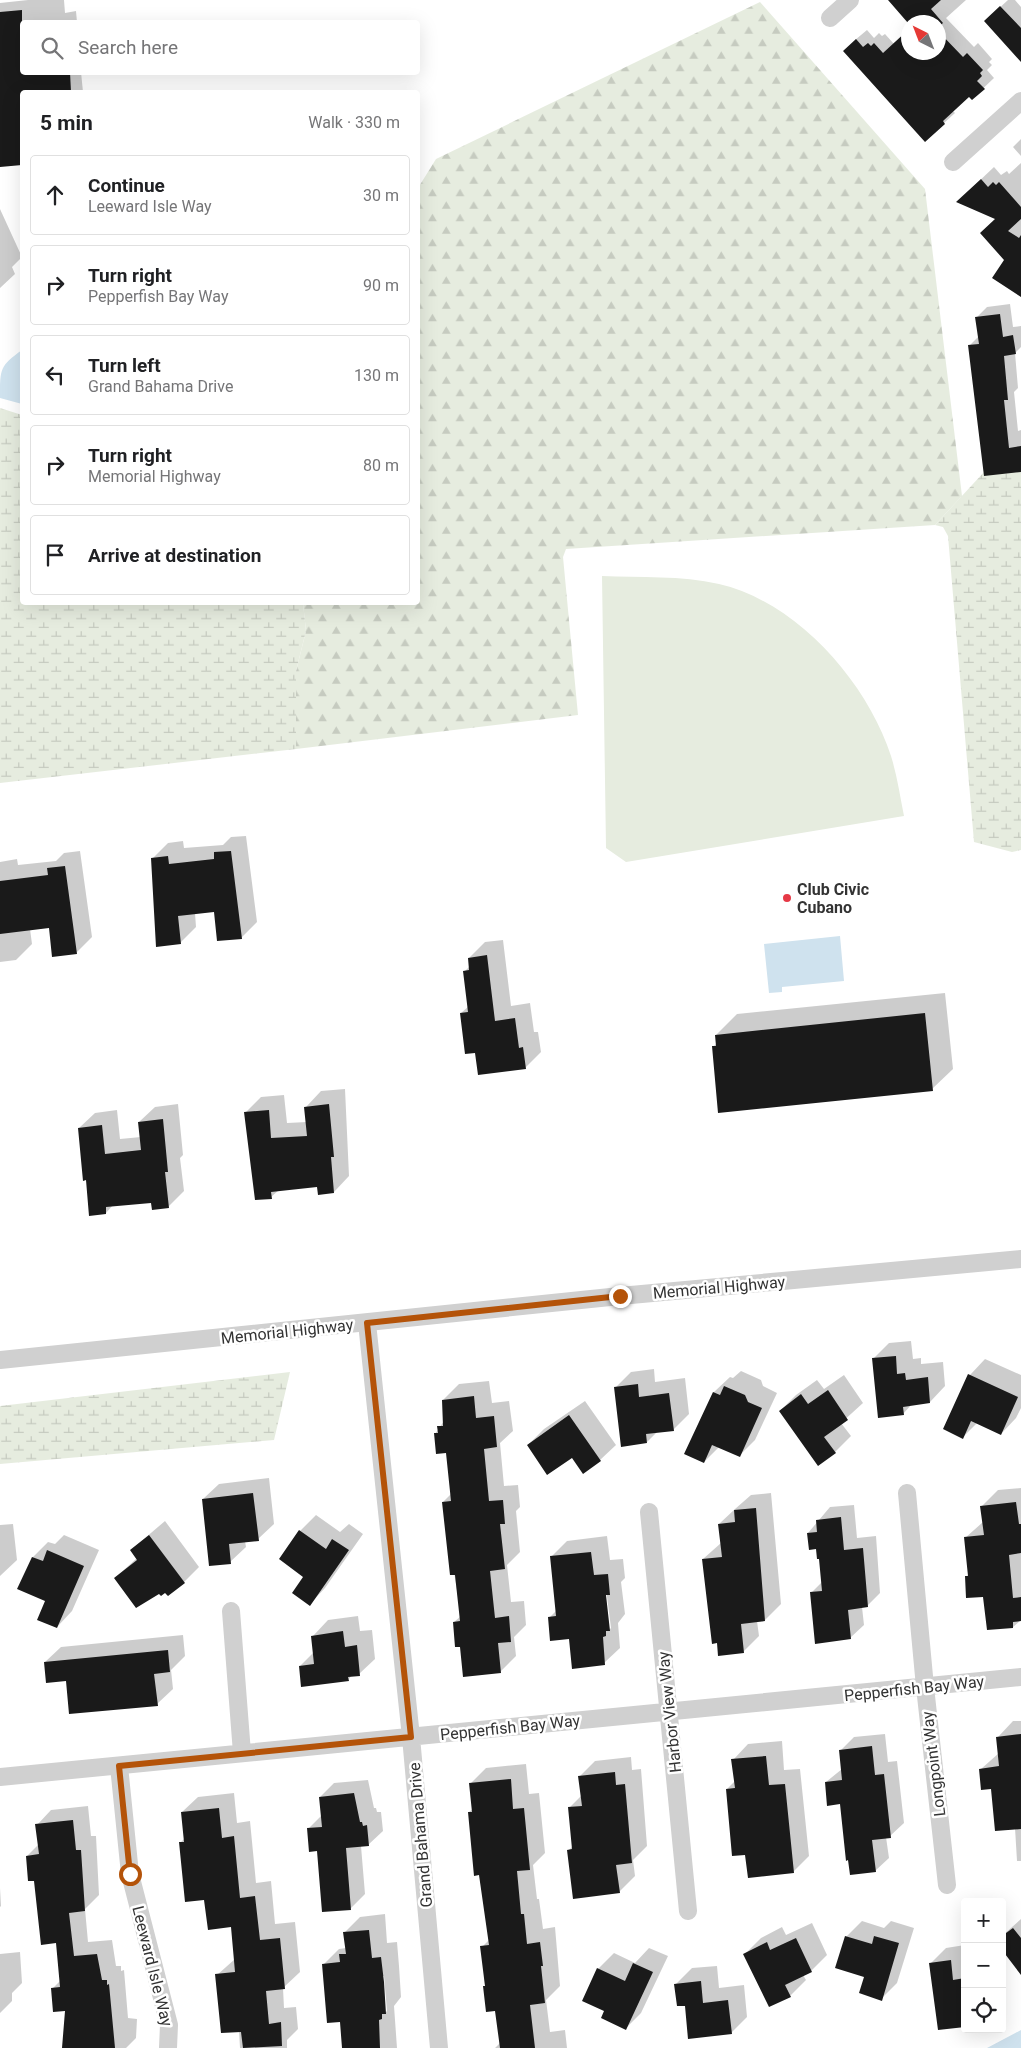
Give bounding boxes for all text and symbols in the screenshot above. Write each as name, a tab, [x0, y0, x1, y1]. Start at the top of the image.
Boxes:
north arrow	[901, 15, 946, 60]
search box	[20, 20, 420, 75]
icon: search	[38, 34, 66, 62]
text: Search here	[78, 36, 178, 59]
text: 5 min	[40, 111, 93, 135]
text: Walk · 330 m	[308, 113, 400, 132]
text: Continue	[88, 174, 165, 197]
icon: ahead	[41, 181, 69, 209]
text: 30 m	[363, 186, 399, 205]
text: Leeward Isle Way	[88, 197, 212, 216]
text: Turn right	[88, 264, 172, 287]
icon: right	[41, 271, 69, 299]
text: 90 m	[363, 276, 399, 295]
text: Pepperfish Bay Way	[88, 287, 228, 306]
text: Turn left	[88, 354, 161, 377]
icon: left	[41, 361, 69, 389]
text: 130 m	[354, 366, 399, 385]
text: Grand Bahama Drive	[88, 377, 233, 396]
text: Turn right	[88, 444, 172, 467]
icon: right	[41, 451, 69, 479]
text: 80 m	[363, 456, 399, 475]
text: Memorial Highway	[88, 467, 221, 486]
icon: arrive	[41, 541, 69, 569]
text: Arrive at destination	[88, 544, 261, 567]
place label: Club Civic Cubano	[797, 880, 869, 917]
marker: Club Civic Cubano	[781, 892, 793, 904]
street label: Memorial Highway	[652, 1272, 786, 1303]
route end	[609, 1285, 632, 1308]
street label: Memorial Highway	[220, 1315, 354, 1348]
street label: Harbor View Way	[654, 1650, 685, 1773]
street label: Pepperfish Bay Way	[843, 1672, 985, 1705]
street label: Longpoint Way	[918, 1710, 949, 1818]
street label: Pepperfish Bay Way	[439, 1711, 581, 1744]
street label: Grand Bahama Drive	[405, 1762, 436, 1908]
route start	[119, 1863, 142, 1886]
map controls	[961, 1898, 1006, 2033]
button: +	[961, 1898, 1006, 1943]
street label: Leeward Isle Way	[128, 1904, 177, 2029]
button: −	[961, 1943, 1006, 1988]
button: locate	[961, 1988, 1006, 2033]

